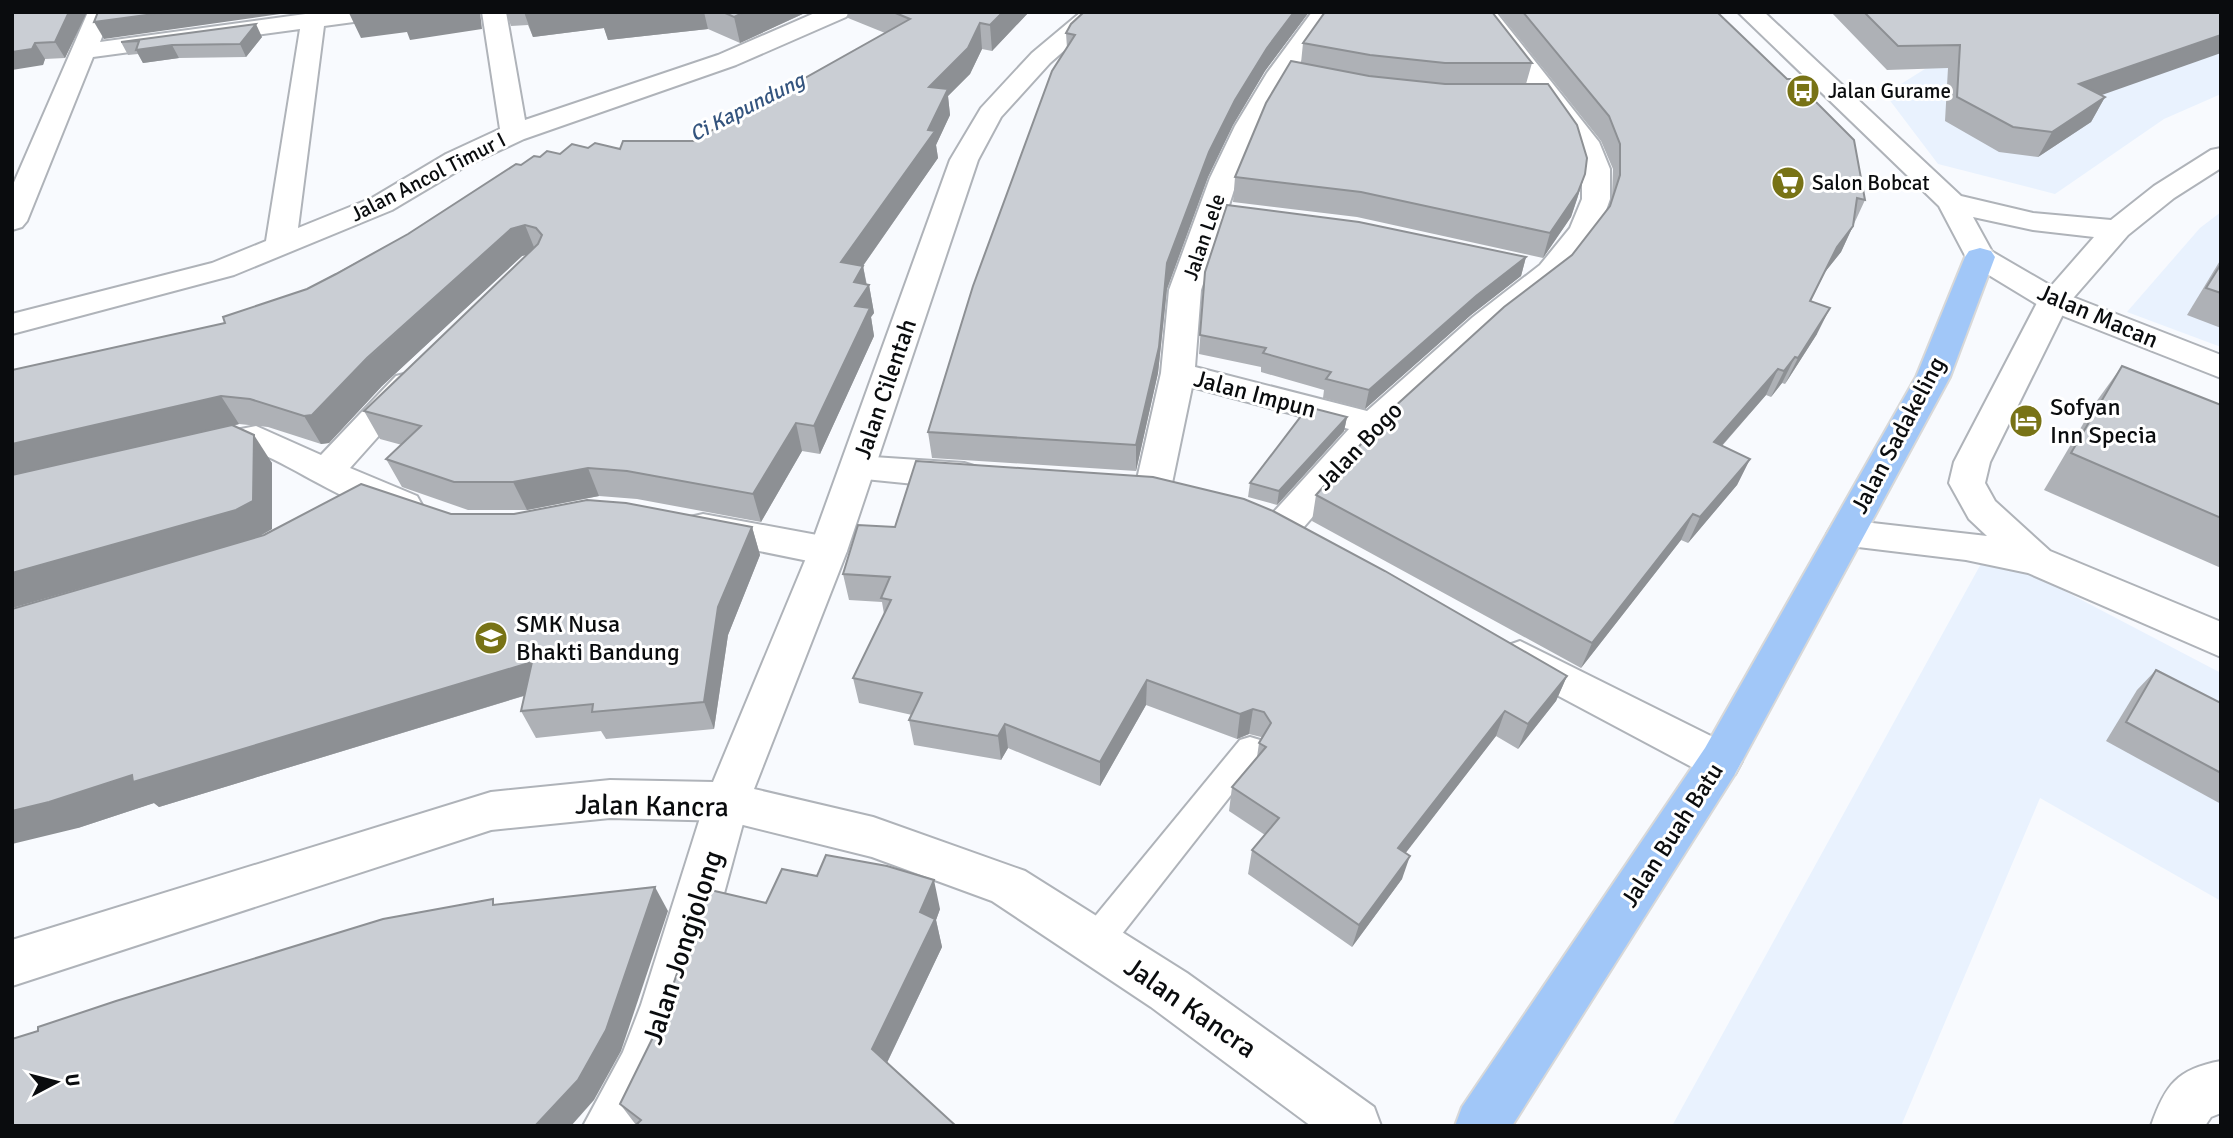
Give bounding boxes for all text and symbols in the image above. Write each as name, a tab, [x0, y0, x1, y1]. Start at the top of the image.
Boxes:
water label: Ci Kapundung	[685, 66, 810, 147]
bus stop icon: Jalan Gurame	[1784, 72, 1822, 110]
place label: Jalan Gurame	[1828, 78, 1951, 104]
street label: Jalan Ancol Timur I	[346, 127, 510, 227]
supermarket icon: Salon Bobcat	[1769, 164, 1807, 202]
place label: Salon Bobcat	[1812, 170, 1930, 196]
street label: Jalan Lele	[1177, 190, 1231, 284]
street label: Jalan Macan	[2033, 277, 2163, 355]
street label: Jalan Cilentah	[847, 315, 923, 463]
street label: Jalan Sadakeling	[1844, 352, 1952, 518]
street label: Jalan Impun	[1191, 363, 1319, 425]
place label: Sofyan Inn Specia	[2050, 392, 2157, 450]
street label: Jalan Bogo	[1309, 395, 1409, 497]
hotel icon: Sofyan Inn Specia	[2007, 402, 2045, 440]
place label: SMK Nusa Bhakti Bandung	[516, 609, 680, 667]
school or university icon: SMK Nusa Bhakti Bandung	[472, 619, 510, 657]
street label: Jalan Buah Batu	[1614, 757, 1730, 913]
street label: Jalan Kancra	[575, 788, 729, 824]
street label: Jalan Jongjolong	[636, 846, 730, 1049]
street label: Jalan Kancra	[1118, 950, 1263, 1066]
north arrow	[21, 1047, 91, 1117]
text: U	[59, 1072, 85, 1088]

